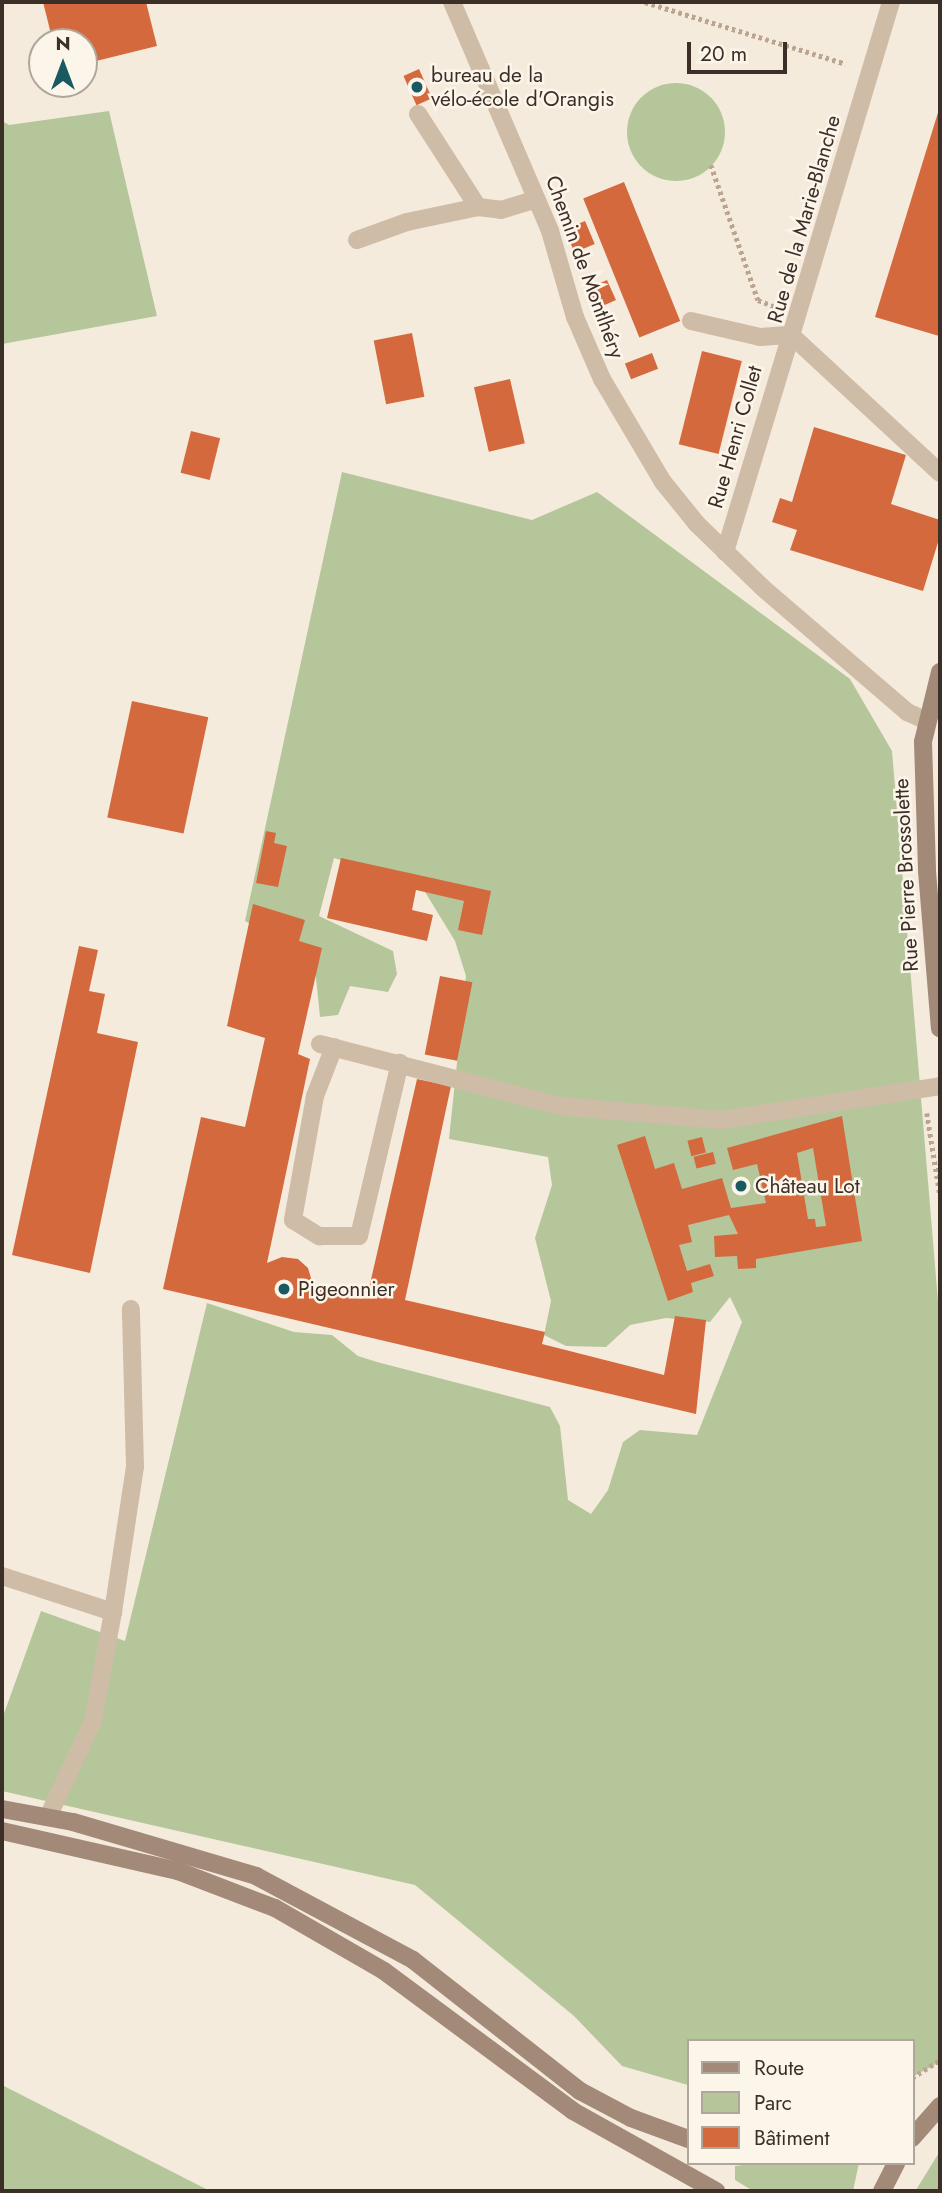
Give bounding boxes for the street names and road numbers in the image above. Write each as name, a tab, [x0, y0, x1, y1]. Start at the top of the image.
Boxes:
street label: Rue de la Marie-Blanche	[762, 112, 846, 326]
street label: Chemin de Montlhéry	[540, 172, 630, 362]
street label: Rue Henri Collet	[703, 363, 767, 511]
street label: Rue Pierre Brossolette	[888, 778, 924, 972]

